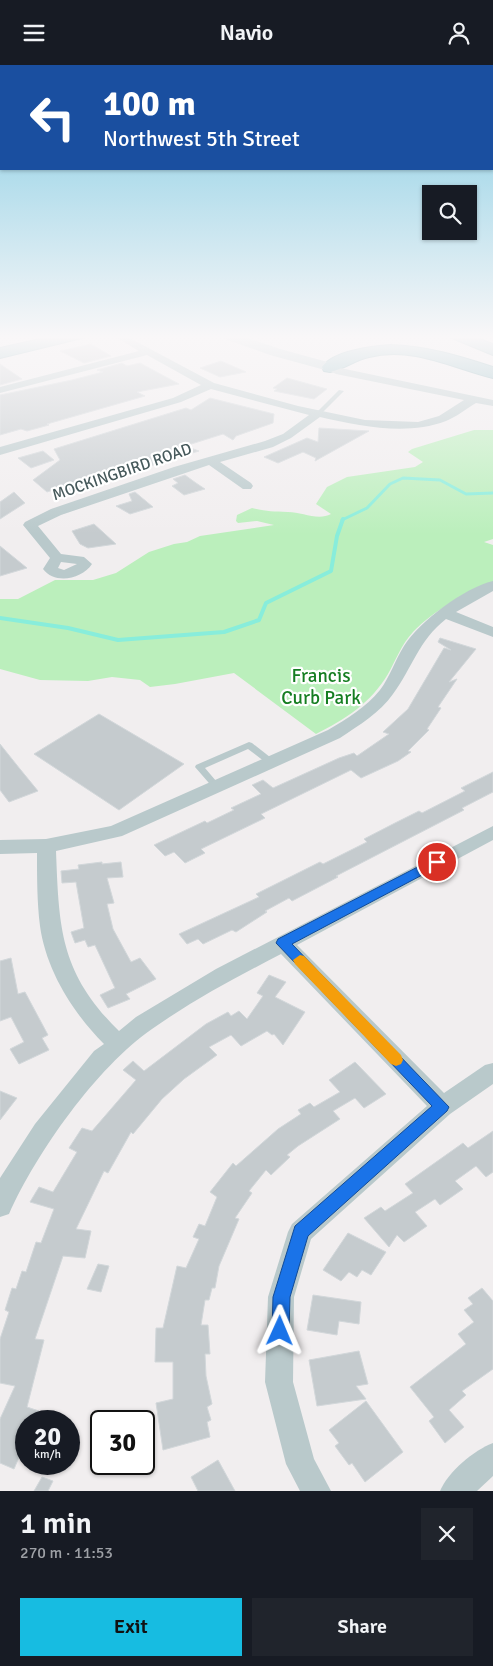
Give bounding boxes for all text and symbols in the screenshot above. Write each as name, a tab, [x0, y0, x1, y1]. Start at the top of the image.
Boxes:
icon: menu	[20, 19, 48, 47]
text: Navio	[220, 19, 273, 46]
icon: person	[445, 19, 473, 47]
text: 100 m	[103, 82, 196, 125]
icon: left	[20, 85, 85, 150]
text: Northwest 5th Street	[103, 125, 300, 152]
map controls	[422, 185, 477, 240]
button: search	[422, 185, 477, 240]
street label: MOCKINGBIRD ROAD	[50, 439, 194, 505]
park label: Francis Curb Park	[281, 664, 361, 710]
pin	[416, 841, 458, 883]
icon: arrive	[423, 848, 451, 876]
position arrow	[253, 1304, 305, 1356]
speed limit sign: 30	[90, 1410, 155, 1475]
text: 20	[34, 1421, 61, 1452]
text: km/h	[34, 1447, 61, 1462]
text: 1 min	[20, 1505, 92, 1542]
button: close	[421, 1508, 473, 1560]
text: 270 m · 11:53	[20, 1543, 113, 1563]
button: Exit	[20, 1598, 242, 1656]
button: Share	[252, 1598, 473, 1656]

